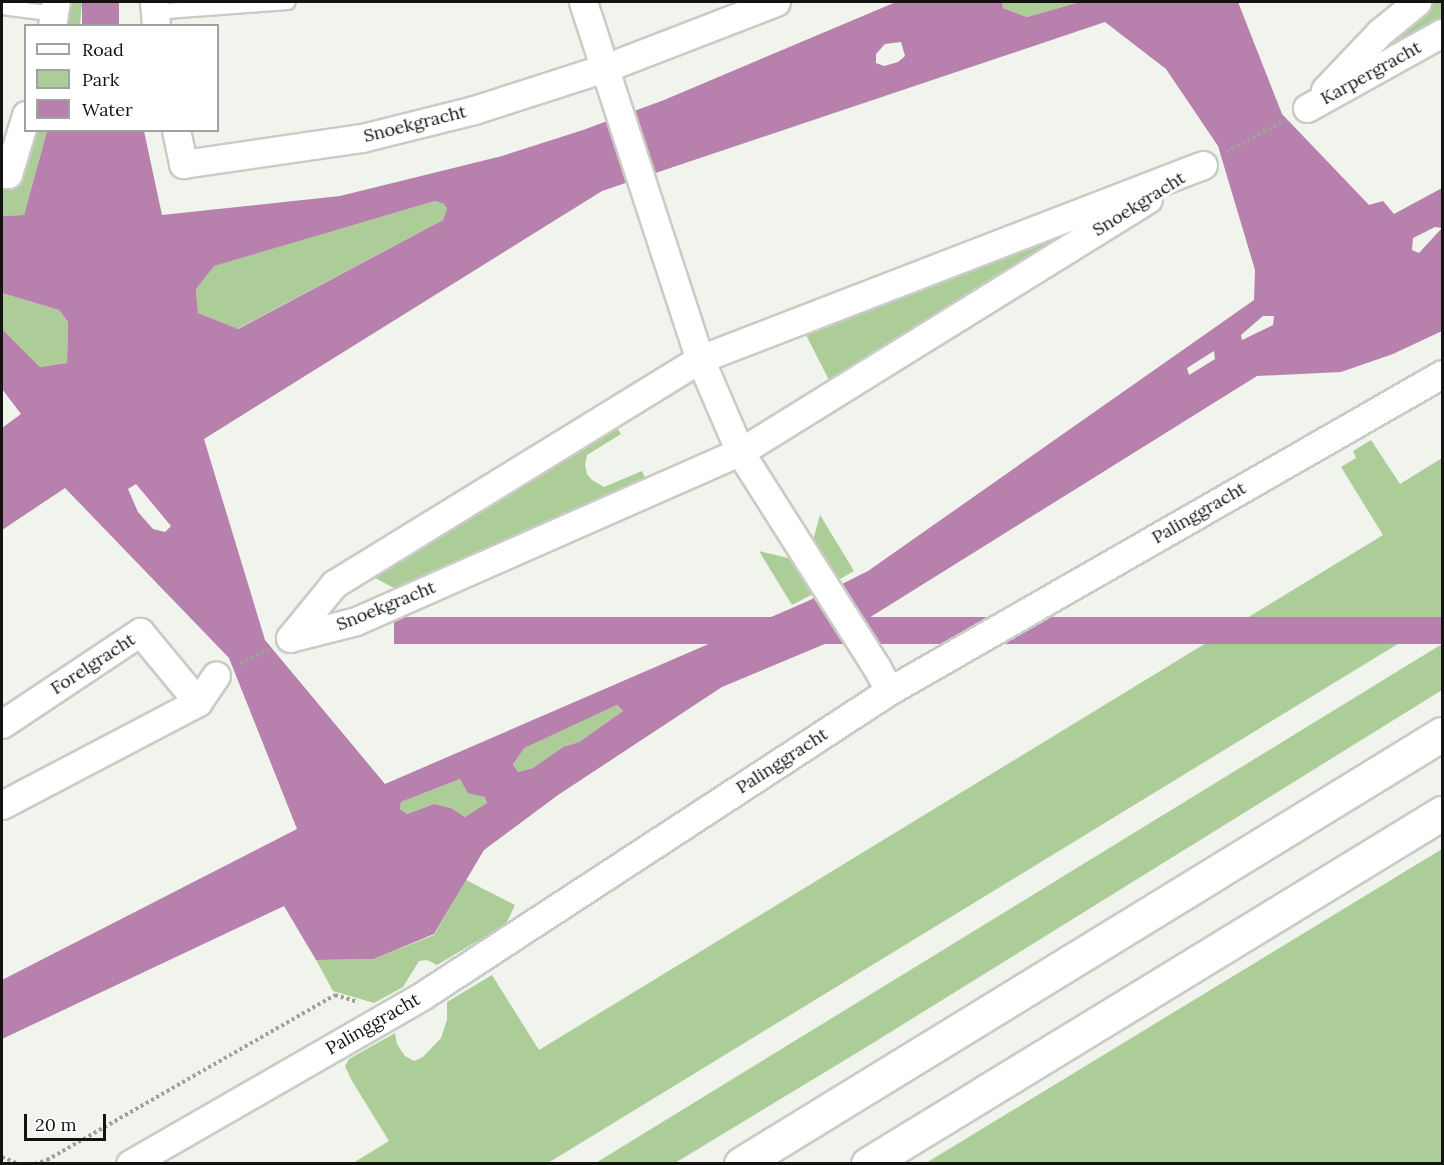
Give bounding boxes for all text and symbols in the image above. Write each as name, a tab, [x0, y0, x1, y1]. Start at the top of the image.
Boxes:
legend	[24, 24, 219, 132]
street label: Karpergracht	[1317, 36, 1425, 110]
text: Road	[82, 38, 124, 61]
text: Park	[82, 68, 119, 91]
text: Water	[82, 98, 133, 121]
street label: Snoekgracht	[361, 101, 469, 147]
street label: Snoekgracht	[1089, 167, 1189, 241]
street label: Palinggracht	[1148, 477, 1250, 549]
street label: Snoekgracht	[333, 576, 439, 636]
street label: Forelgracht	[47, 629, 139, 699]
street label: Palinggracht	[732, 723, 832, 799]
street label: Palinggracht	[322, 988, 424, 1060]
scale bar	[27, 1102, 110, 1140]
text: 20 m	[35, 1113, 77, 1136]

